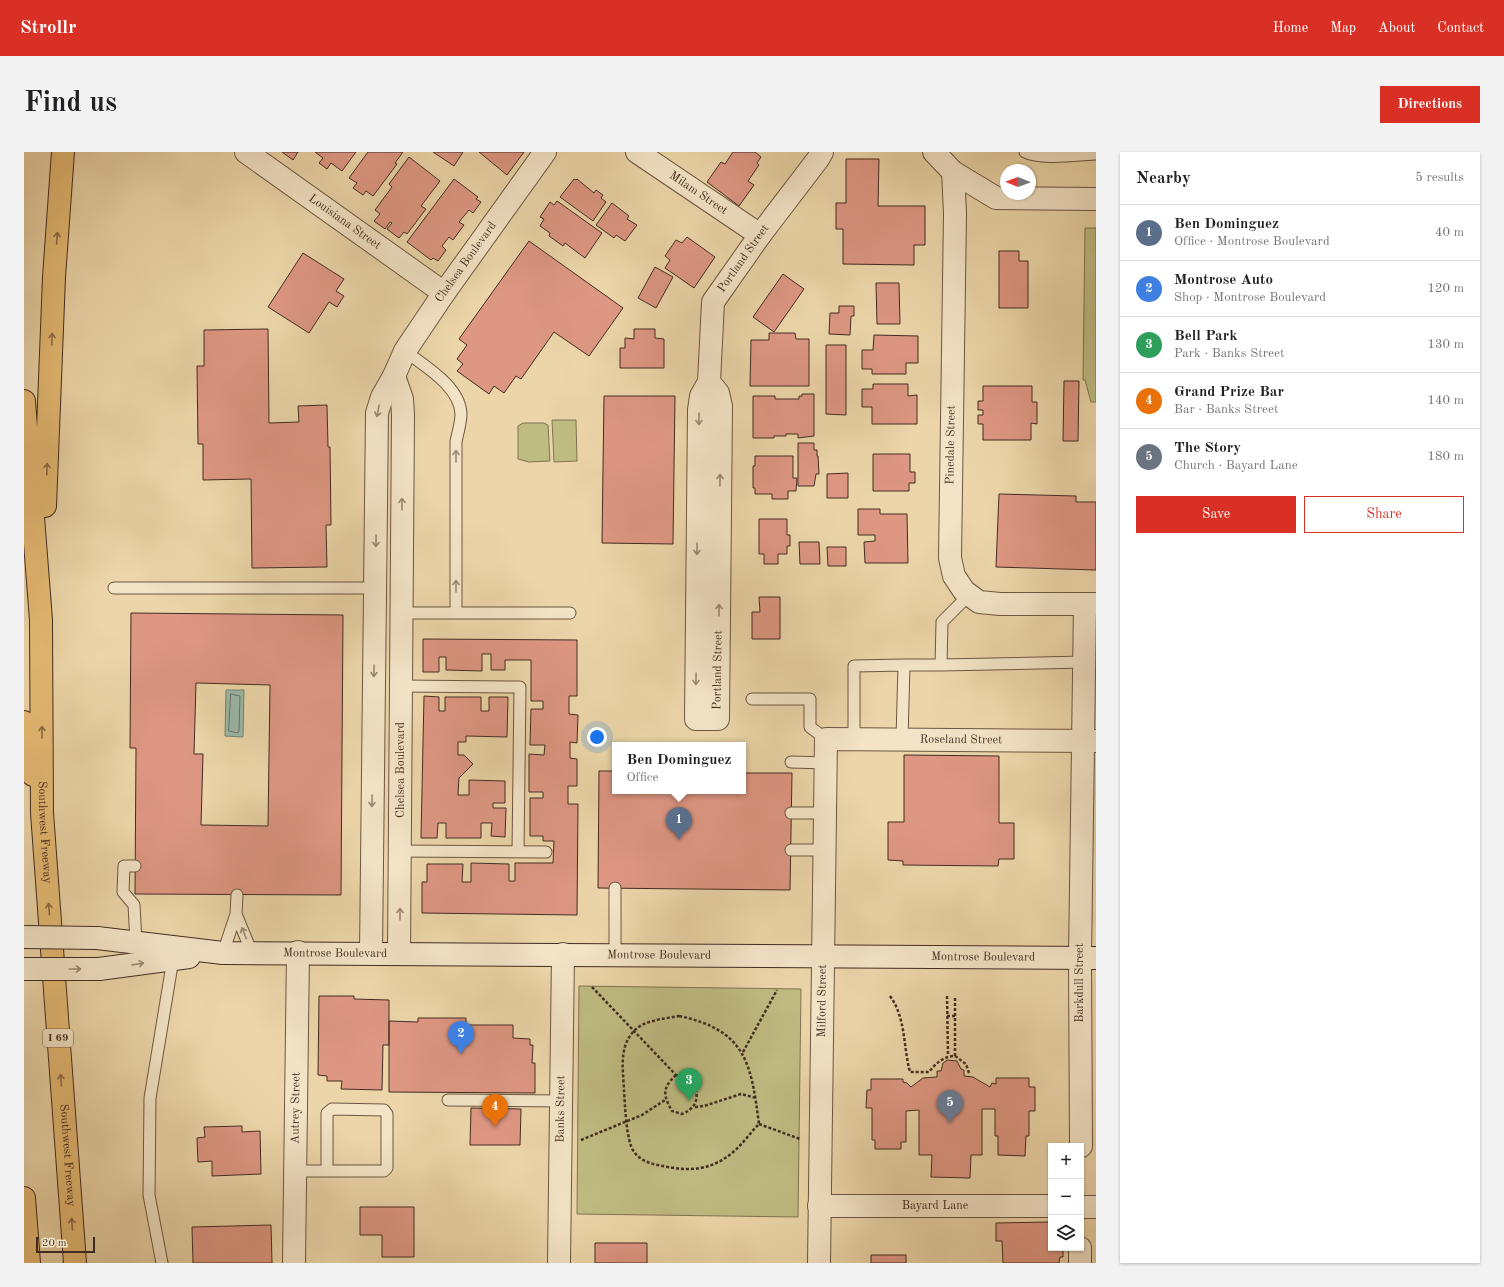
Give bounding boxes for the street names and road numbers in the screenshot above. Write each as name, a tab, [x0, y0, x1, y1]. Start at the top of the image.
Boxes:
street label: Milam Street	[667, 170, 730, 217]
street label: Louisiana Street	[306, 192, 383, 252]
street label: Chelsea Boulevard	[433, 220, 499, 305]
street label: Portland Street	[716, 223, 772, 295]
street label: Pinedale Street	[944, 405, 958, 485]
street label: Portland Street	[711, 630, 725, 710]
street label: Chelsea Boulevard	[395, 722, 407, 818]
street label: Roseland Street	[920, 734, 1002, 746]
street label: Southwest Freeway	[36, 781, 53, 885]
street label: Barkdull Street	[1074, 943, 1086, 1023]
street label: Montrose Boulevard	[283, 947, 387, 960]
street label: Montrose Boulevard	[607, 949, 711, 962]
street label: Montrose Boulevard	[931, 951, 1035, 964]
street label: Milford Street	[816, 965, 829, 1038]
road number: I 69	[43, 1029, 73, 1047]
street label: Autrey Street	[290, 1072, 302, 1144]
street label: Banks Street	[555, 1075, 567, 1143]
street label: Southwest Freeway	[57, 1104, 77, 1208]
street label: Bayard Lane	[902, 1200, 969, 1212]

